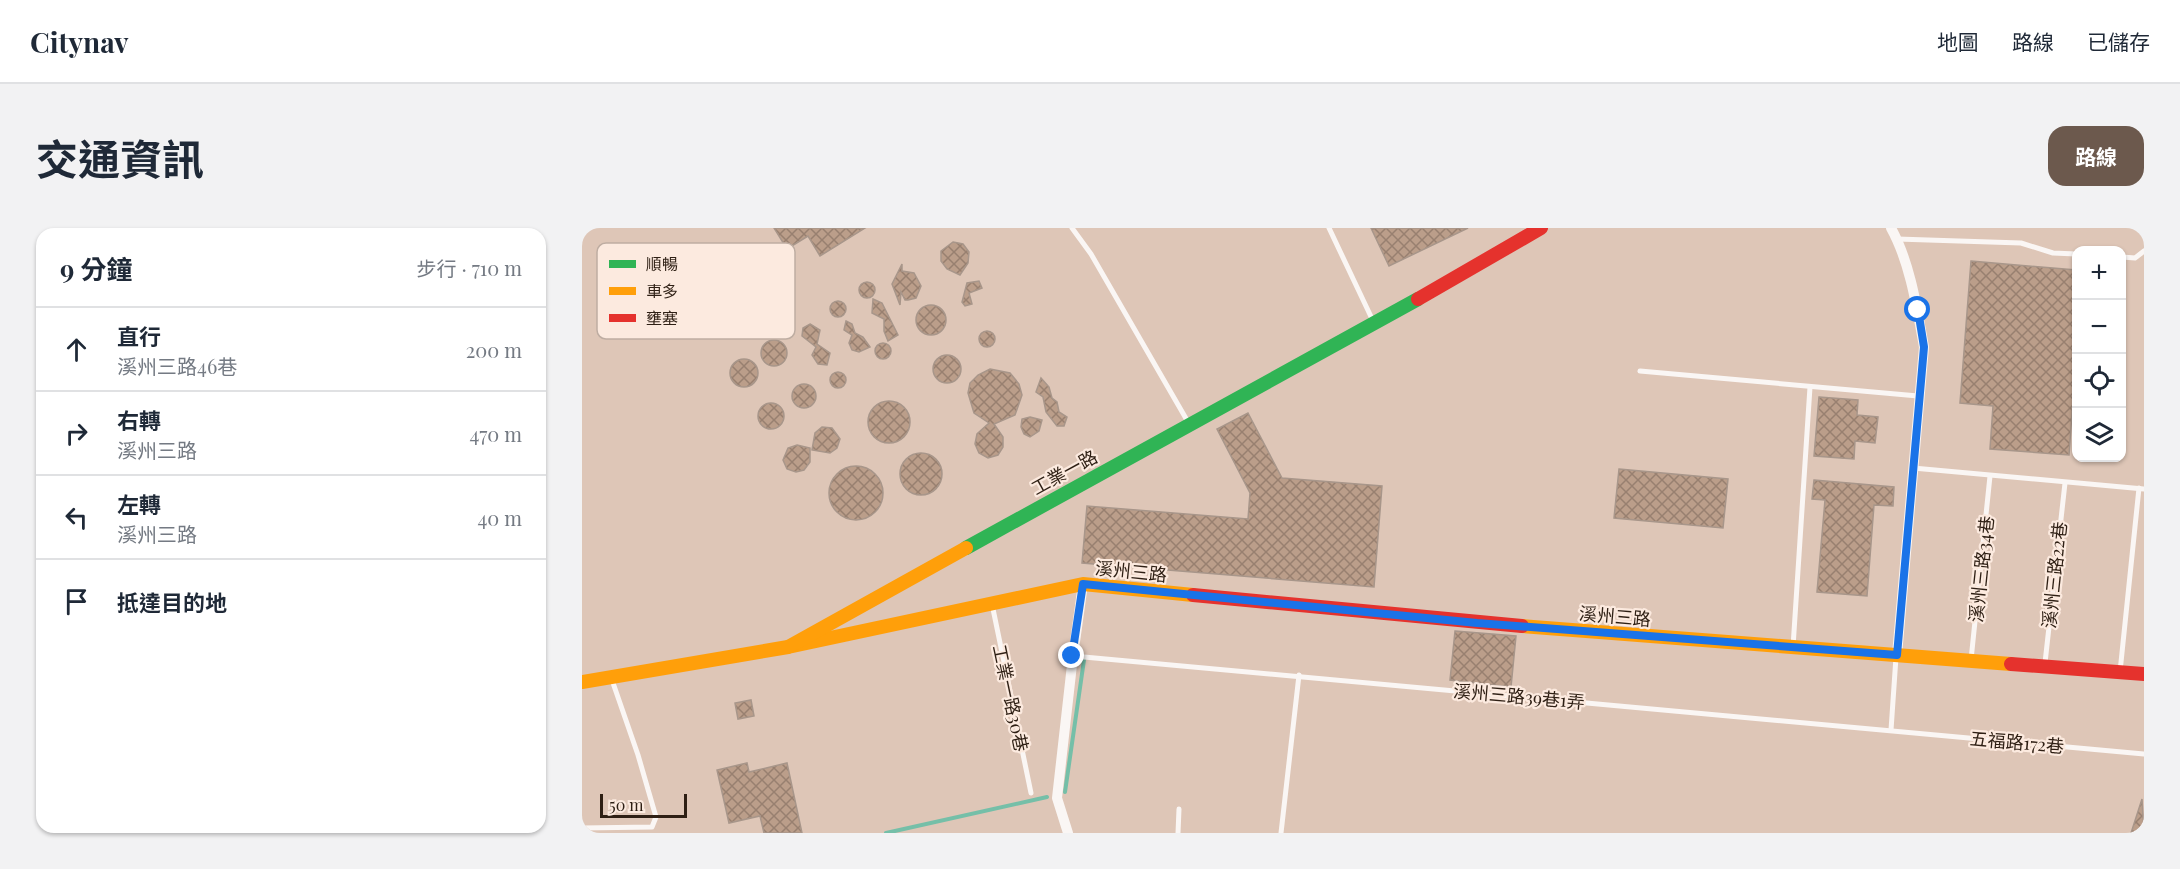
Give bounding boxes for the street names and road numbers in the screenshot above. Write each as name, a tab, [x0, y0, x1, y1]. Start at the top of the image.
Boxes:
street label: 工業一路	[1027, 444, 1101, 500]
street label: 溪州三路34巷	[1963, 515, 1999, 623]
street label: 溪州三路22巷	[2036, 520, 2072, 630]
street label: 溪州三路	[1094, 555, 1168, 587]
street label: 溪州三路	[1578, 601, 1652, 631]
street label: 工業一路30巷	[988, 642, 1034, 754]
street label: 溪州三路39巷1弄	[1452, 678, 1586, 714]
street label: 五福路172巷	[1969, 726, 2065, 758]

